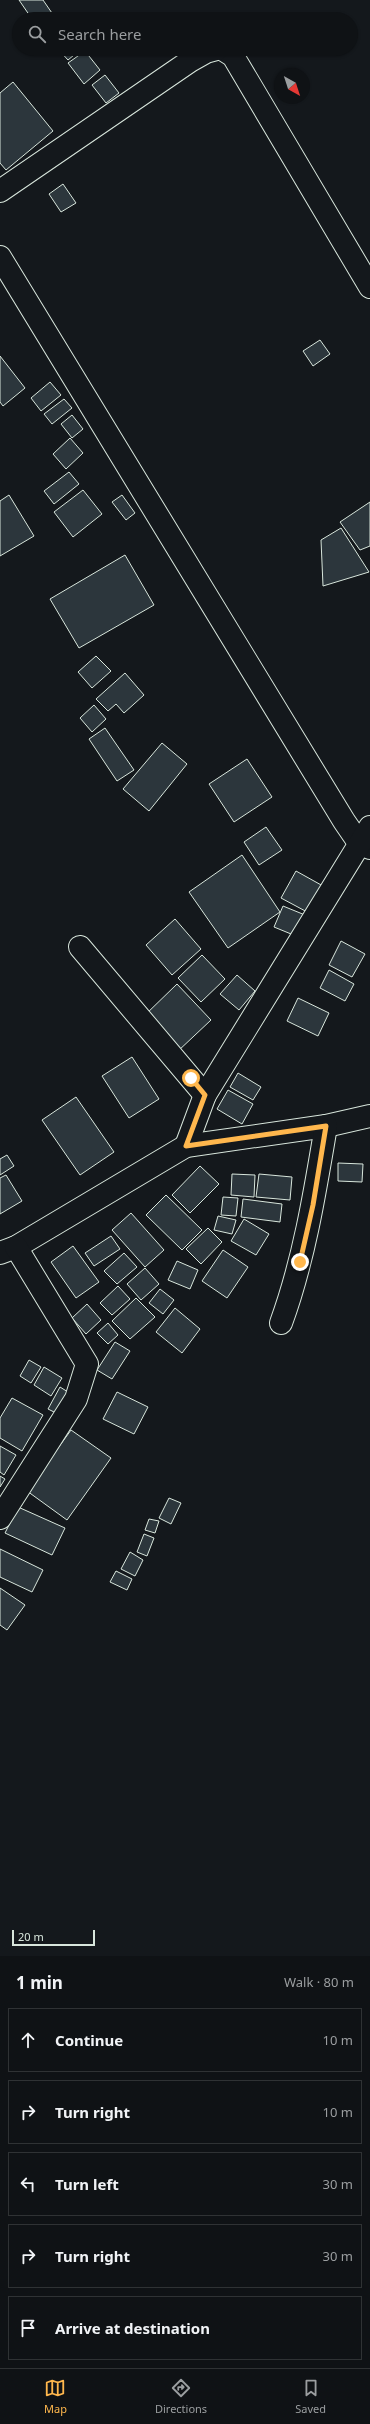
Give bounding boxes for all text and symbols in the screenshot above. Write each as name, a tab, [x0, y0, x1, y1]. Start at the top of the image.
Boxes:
search box	[12, 12, 358, 56]
icon: search	[26, 23, 48, 45]
text: Search here	[58, 24, 141, 44]
north arrow	[274, 68, 310, 104]
route start	[182, 1069, 200, 1087]
route end	[291, 1253, 309, 1271]
scale bar	[12, 1928, 95, 1947]
text: 20 m	[18, 1929, 44, 1944]
text: 1 min	[16, 1971, 63, 1994]
text: Walk · 80 m	[284, 1973, 354, 1991]
icon: ahead	[17, 2029, 39, 2051]
text: Continue	[55, 2030, 123, 2050]
text: 10 m	[323, 2031, 353, 2049]
icon: right	[17, 2101, 39, 2123]
text: Turn right	[55, 2102, 130, 2122]
text: 10 m	[323, 2103, 353, 2121]
icon: left	[17, 2173, 39, 2195]
text: Turn left	[55, 2174, 119, 2194]
text: 30 m	[323, 2175, 353, 2193]
icon: right	[17, 2245, 39, 2267]
text: Turn right	[55, 2246, 130, 2266]
text: 30 m	[323, 2247, 353, 2265]
icon: arrive	[17, 2317, 39, 2339]
text: Arrive at destination	[55, 2318, 210, 2338]
tab: Map	[44, 2377, 67, 2416]
tab: Directions	[155, 2377, 207, 2416]
tab: Saved	[295, 2377, 326, 2416]

